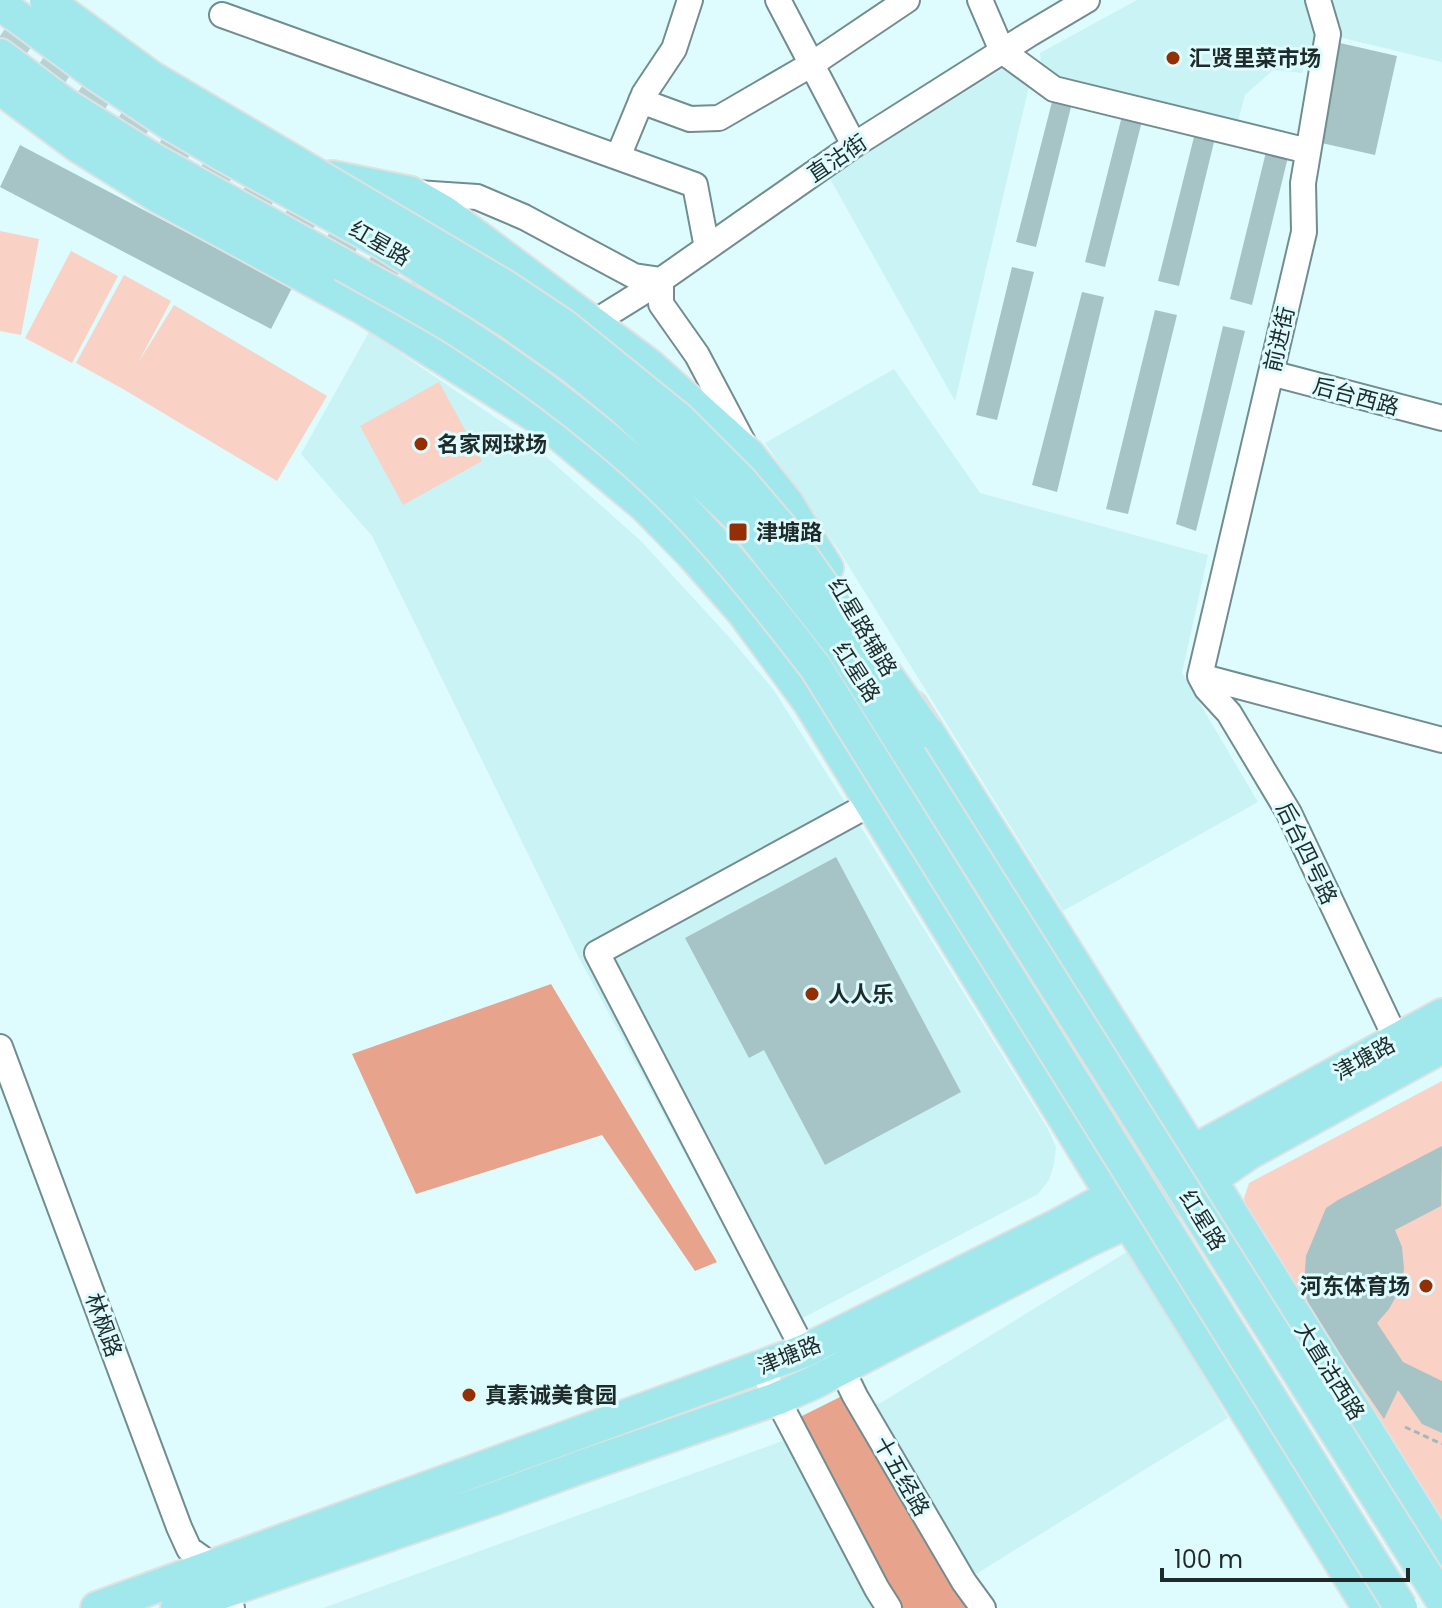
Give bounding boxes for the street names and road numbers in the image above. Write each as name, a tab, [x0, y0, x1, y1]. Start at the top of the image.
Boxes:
street label: 直沽街	[801, 127, 873, 190]
street label: 红星路	[343, 214, 416, 273]
street label: 前进街	[1257, 303, 1302, 375]
street label: 后台西路	[1309, 370, 1402, 423]
street label: 红星路辅路	[823, 573, 903, 681]
street label: 红星路	[828, 637, 886, 707]
street label: 后台四号路	[1269, 797, 1345, 909]
street label: 津塘路	[1328, 1029, 1401, 1088]
street label: 红星路	[1172, 1184, 1233, 1256]
street label: 林枫路	[78, 1289, 129, 1361]
street label: 大直沽西路	[1287, 1316, 1372, 1426]
street label: 津塘路	[753, 1329, 826, 1382]
street label: 十五经路	[866, 1430, 937, 1522]

